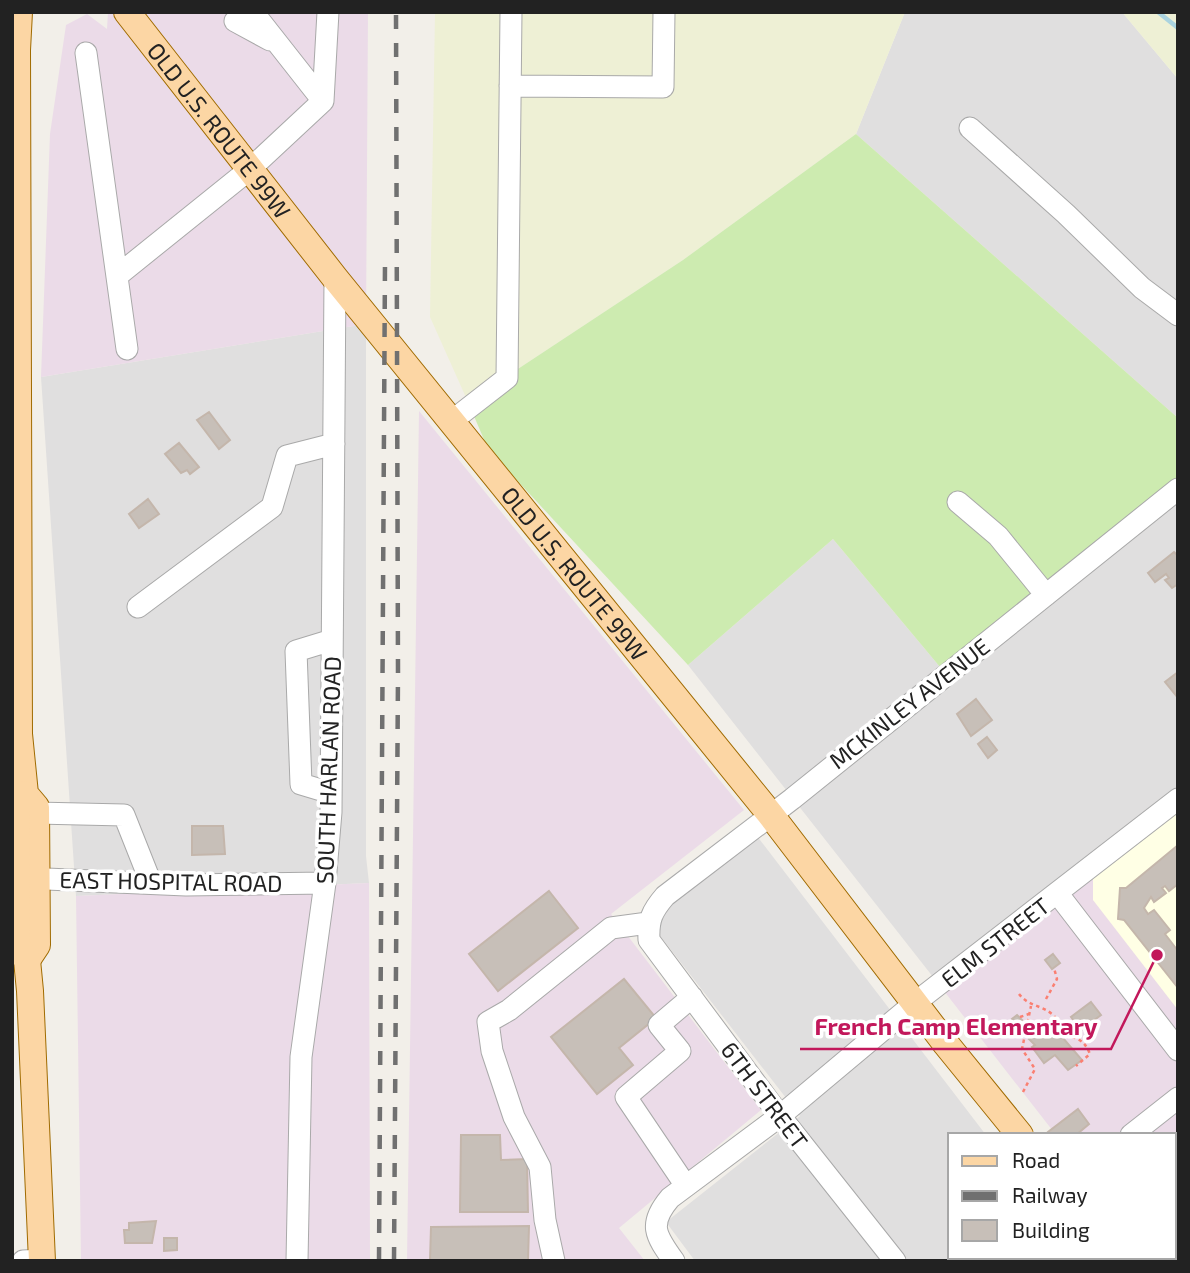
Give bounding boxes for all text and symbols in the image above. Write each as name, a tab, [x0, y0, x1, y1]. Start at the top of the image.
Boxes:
street label: OLD U.S. ROUTE 99W	[142, 37, 297, 224]
street label: OLD U.S. ROUTE 99W	[496, 481, 654, 666]
street label: MCKINLEY AVENUE	[823, 632, 995, 774]
street label: SOUTH HARLAN ROAD	[310, 656, 346, 884]
street label: EAST HOSPITAL ROAD	[59, 865, 283, 897]
street label: ELM STREET	[935, 891, 1055, 993]
callout: French Camp Elementary	[800, 1004, 1111, 1049]
text: French Camp Elementary	[814, 1011, 1098, 1040]
street label: 6TH STREET	[716, 1036, 814, 1154]
legend	[948, 1133, 1176, 1259]
text: Road	[1012, 1147, 1060, 1172]
text: Railway	[1012, 1182, 1088, 1207]
text: Building	[1012, 1217, 1090, 1242]

